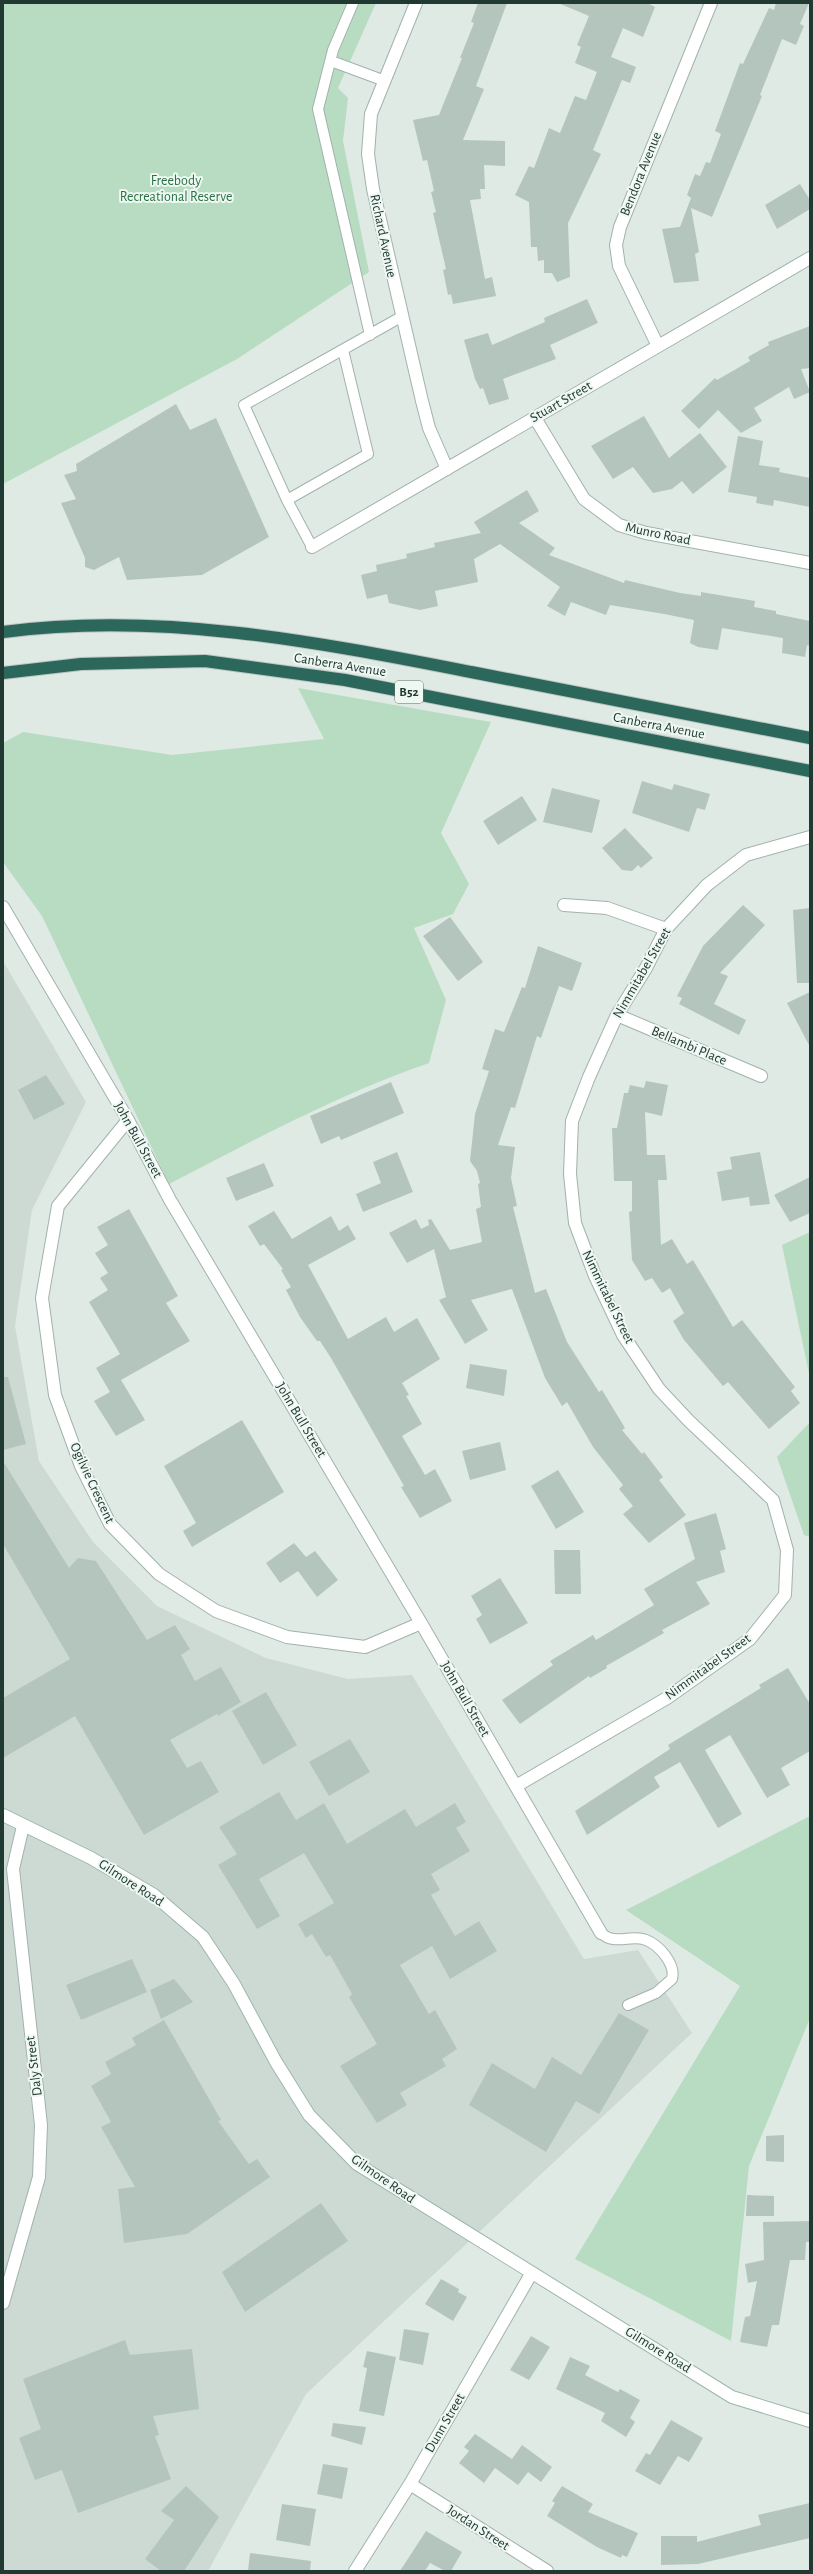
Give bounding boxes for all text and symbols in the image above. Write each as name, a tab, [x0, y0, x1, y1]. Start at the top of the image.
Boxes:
street label: Bendora Avenue	[618, 130, 664, 218]
park label: Freebody Recreational Reserve	[120, 174, 232, 204]
street label: Richard Avenue	[367, 193, 399, 279]
street label: Stuart Street	[528, 378, 595, 425]
street label: Munro Road	[624, 520, 692, 548]
street label: Canberra Avenue	[293, 651, 387, 679]
road number: B52	[395, 681, 423, 703]
street label: Canberra Avenue	[612, 710, 706, 742]
street label: Nimmitabel Street	[610, 925, 674, 1021]
street label: Bellambi Place	[649, 1024, 729, 1068]
street label: John Bull Street	[111, 1100, 165, 1181]
street label: Nimmitabel Street	[579, 1248, 637, 1346]
street label: John Bull Street	[273, 1380, 329, 1460]
street label: Ogilvie Crescent	[67, 1440, 117, 1526]
street label: Nimmitabel Street	[663, 1631, 754, 1703]
street label: John Bull Street	[438, 1659, 492, 1740]
street label: Gilmore Road	[96, 1857, 166, 1909]
street label: Daly Street	[23, 2035, 45, 2097]
street label: Gilmore Road	[349, 2152, 417, 2206]
street label: Gilmore Road	[623, 2324, 693, 2376]
street label: Dunn Street	[423, 2391, 468, 2455]
street label: Jordan Street	[444, 2503, 512, 2554]

